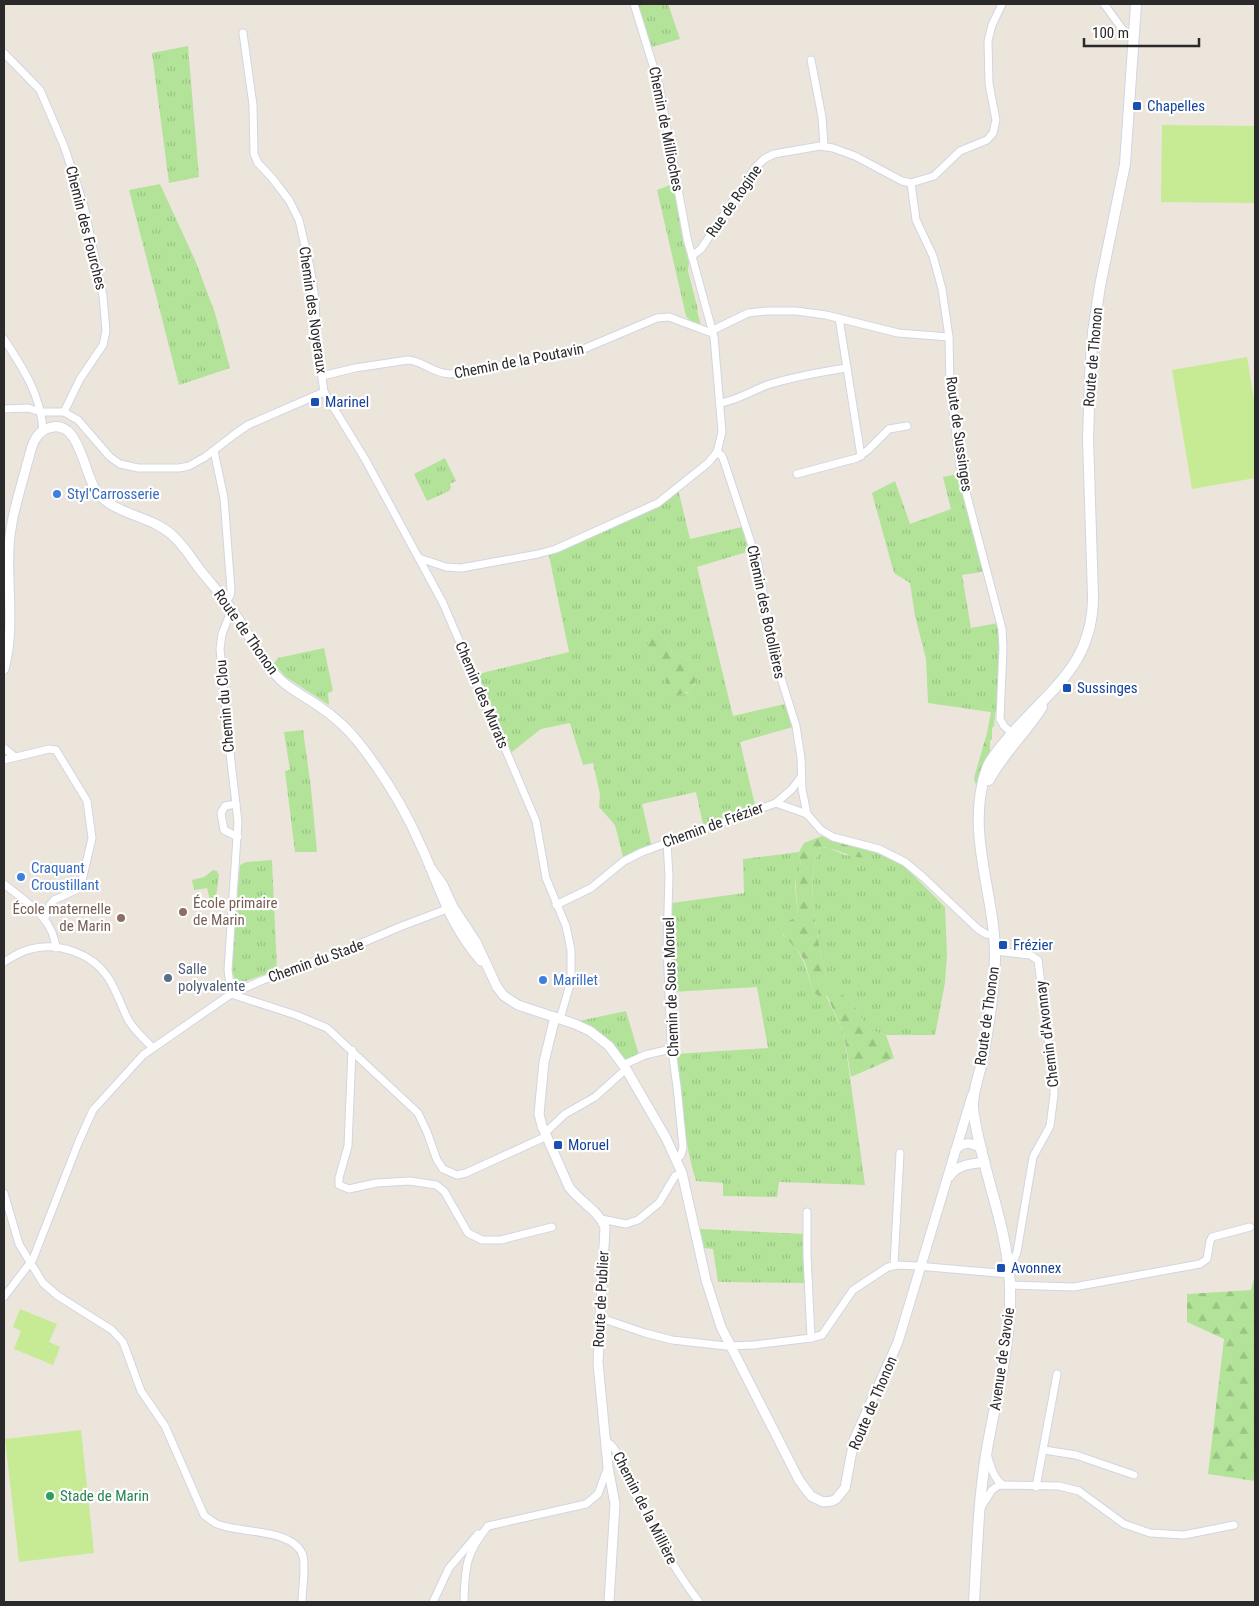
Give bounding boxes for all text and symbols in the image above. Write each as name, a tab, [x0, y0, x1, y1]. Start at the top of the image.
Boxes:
scale bar	[1084, 15, 1199, 47]
text: 100 m	[1092, 24, 1129, 42]
street label: Chemin de Millioches	[645, 65, 687, 193]
place label: Chapelles	[1147, 97, 1205, 115]
marker: Chapelles	[1131, 100, 1143, 112]
street label: Rue de Rogine	[702, 161, 766, 241]
street label: Chemin des Fourches	[62, 164, 110, 292]
street label: Chemin des Noyeraux	[295, 245, 331, 375]
street label: Route de Thonon	[1080, 306, 1106, 408]
street label: Chemin de la Poutavin	[453, 340, 585, 382]
street label: Route de Sussinges	[942, 375, 976, 493]
place label: Marinel	[325, 393, 369, 411]
marker: Marinel	[309, 396, 321, 408]
place label: Styl'Carrosserie	[67, 485, 160, 503]
marker: Styl'Carrosserie	[51, 488, 63, 500]
street label: Chemin des Botollières	[743, 544, 789, 681]
street label: Route de Thonon	[210, 586, 282, 678]
street label: Chemin des Murats	[451, 639, 513, 751]
street label: Chemin du Clou	[212, 659, 238, 753]
place label: Sussinges	[1077, 679, 1138, 697]
marker: Sussinges	[1061, 682, 1073, 694]
street label: Chemin de Frézier	[660, 798, 766, 852]
place label: Craquant Croustillant	[31, 859, 99, 894]
marker: Craquant Croustillant	[15, 871, 27, 883]
place label: École primaire de Marin	[193, 894, 278, 929]
place label: École maternelle de Marin	[13, 900, 111, 935]
marker: École primaire de Marin	[177, 906, 189, 918]
marker: École maternelle de Marin	[115, 912, 127, 924]
street label: Chemin de Sous Moruel	[660, 917, 682, 1057]
street label: Chemin du Stade	[266, 935, 366, 987]
place label: Frézier	[1013, 936, 1054, 954]
marker: Frézier	[997, 939, 1009, 951]
place label: Salle polyvalente	[178, 960, 245, 995]
street label: Route de Thonon	[971, 965, 1003, 1067]
place label: Marillet	[553, 971, 598, 989]
marker: Salle polyvalente	[162, 972, 174, 984]
marker: Marillet	[537, 974, 549, 986]
street label: Chemin d'Avonnay	[1032, 980, 1062, 1088]
place label: Moruel	[568, 1136, 609, 1154]
marker: Moruel	[552, 1139, 564, 1151]
street label: Route de Publier	[589, 1250, 613, 1348]
place label: Avonnex	[1011, 1259, 1062, 1277]
marker: Avonnex	[995, 1262, 1007, 1274]
street label: Avenue de Savoie	[986, 1306, 1018, 1412]
street label: Route de Thonon	[845, 1353, 901, 1453]
street label: Chemin de la Millière	[609, 1449, 681, 1567]
place label: Stade de Marin	[60, 1487, 149, 1505]
marker: Stade de Marin	[44, 1490, 56, 1502]

